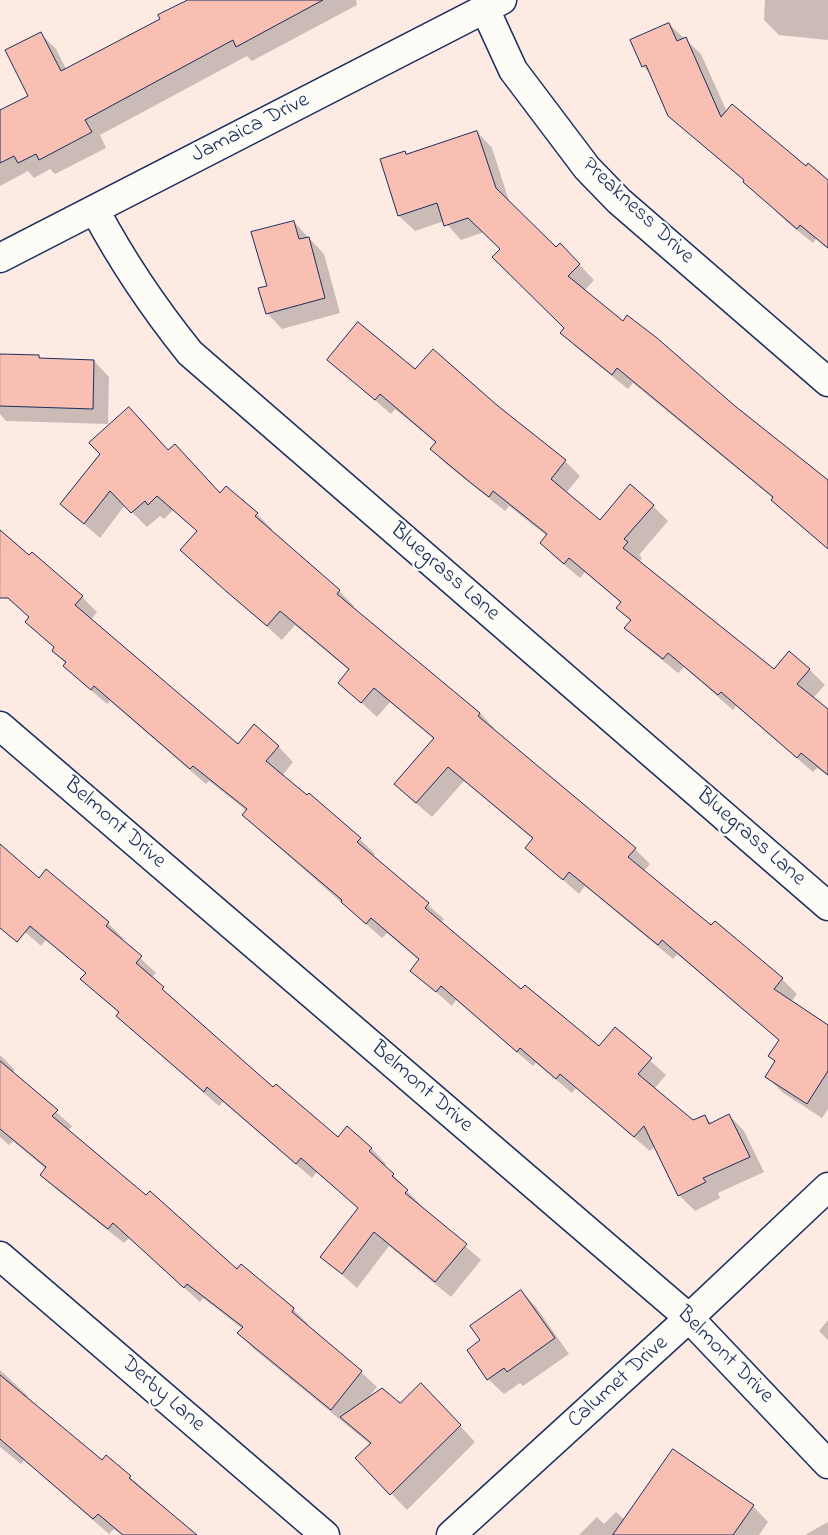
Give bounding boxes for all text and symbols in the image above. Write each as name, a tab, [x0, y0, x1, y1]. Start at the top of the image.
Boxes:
street label: Jamaica Drive	[188, 88, 314, 170]
street label: Preakness Drive	[575, 153, 699, 271]
street label: Bluegrass Lane	[384, 518, 504, 628]
street label: Belmont Drive	[58, 773, 170, 875]
street label: Bluegrass Lane	[690, 783, 810, 893]
street label: Belmont Drive	[365, 1037, 477, 1139]
street label: Belmont Drive	[670, 1302, 778, 1410]
street label: Calumet Drive	[563, 1331, 675, 1435]
street label: Derby Lane	[115, 1351, 209, 1439]

